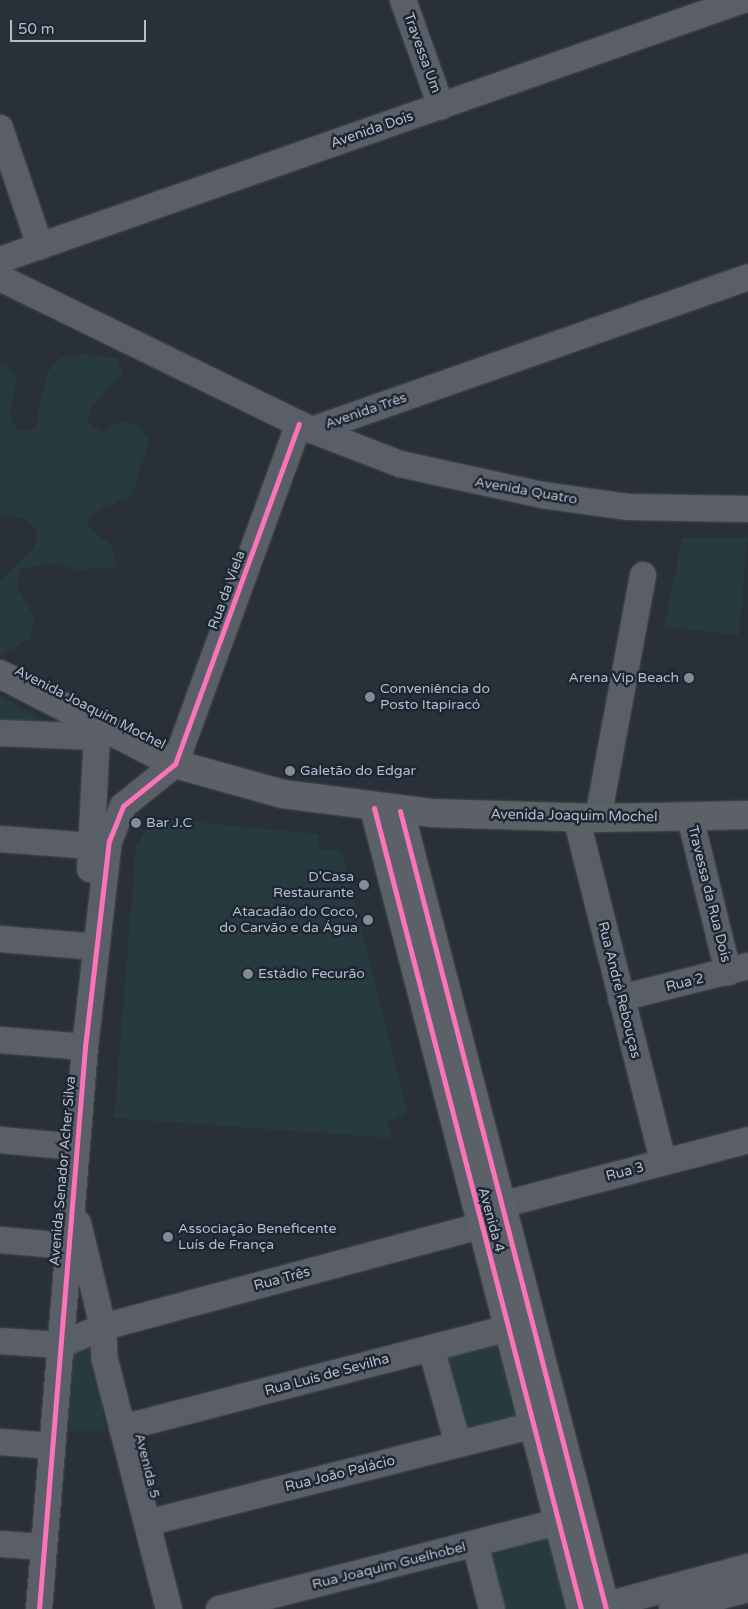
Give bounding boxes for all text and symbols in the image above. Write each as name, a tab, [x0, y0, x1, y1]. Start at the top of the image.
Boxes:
scale bar	[12, 10, 149, 42]
street label: Travessa Um	[400, 11, 444, 95]
text: 50 m	[18, 20, 55, 38]
street label: Avenida Dois	[328, 108, 416, 152]
street label: Avenida Três	[323, 389, 409, 433]
street label: Avenida Quatro	[473, 474, 579, 508]
street label: Rua da Viela	[205, 548, 249, 632]
street label: Avenida Joaquim Mochel	[12, 663, 168, 753]
place label: Arena Vip Beach	[569, 670, 679, 686]
marker: Arena Vip Beach	[683, 672, 695, 684]
place label: Conveniência do Posto Itapiracó	[380, 681, 490, 714]
marker: Conveniência do Posto Itapiracó	[364, 691, 376, 703]
place label: Galetão do Edgar	[300, 763, 416, 779]
marker: Galetão do Edgar	[284, 765, 296, 777]
street label: Avenida Joaquim Mochel	[490, 806, 658, 826]
place label: Bar J.C	[146, 815, 192, 831]
marker: Bar J.C	[130, 817, 142, 829]
street label: Travessa da Rua Dois	[684, 824, 734, 964]
place label: D'Casa Restaurante	[273, 869, 354, 902]
marker: D'Casa Restaurante	[358, 879, 370, 891]
place label: Atacadão do Coco, do Carvão e da Água	[219, 904, 358, 936]
marker: Atacadão do Coco, do Carvão e da Água	[362, 914, 374, 926]
street label: Rua André Rebouças	[594, 920, 644, 1060]
place label: Estádio Fecurão	[258, 966, 365, 982]
marker: Estádio Fecurão	[242, 968, 254, 980]
street label: Rua 2	[664, 970, 706, 996]
street label: Avenida Senador Acher Silva	[46, 1075, 80, 1267]
street label: Rua 3	[604, 1159, 646, 1185]
street label: Avenida 4	[474, 1186, 508, 1254]
place label: Associação Beneficente Luís de França	[178, 1221, 336, 1254]
marker: Associação Beneficente Luís de França	[162, 1231, 174, 1243]
street label: Rua Três	[252, 1263, 312, 1295]
street label: Rua Luís de Sevilha	[263, 1350, 391, 1400]
street label: Avenida 5	[131, 1432, 163, 1500]
street label: Rua João Palácio	[283, 1452, 397, 1496]
street label: Rua Joaquim Guelhobel	[310, 1539, 468, 1593]

